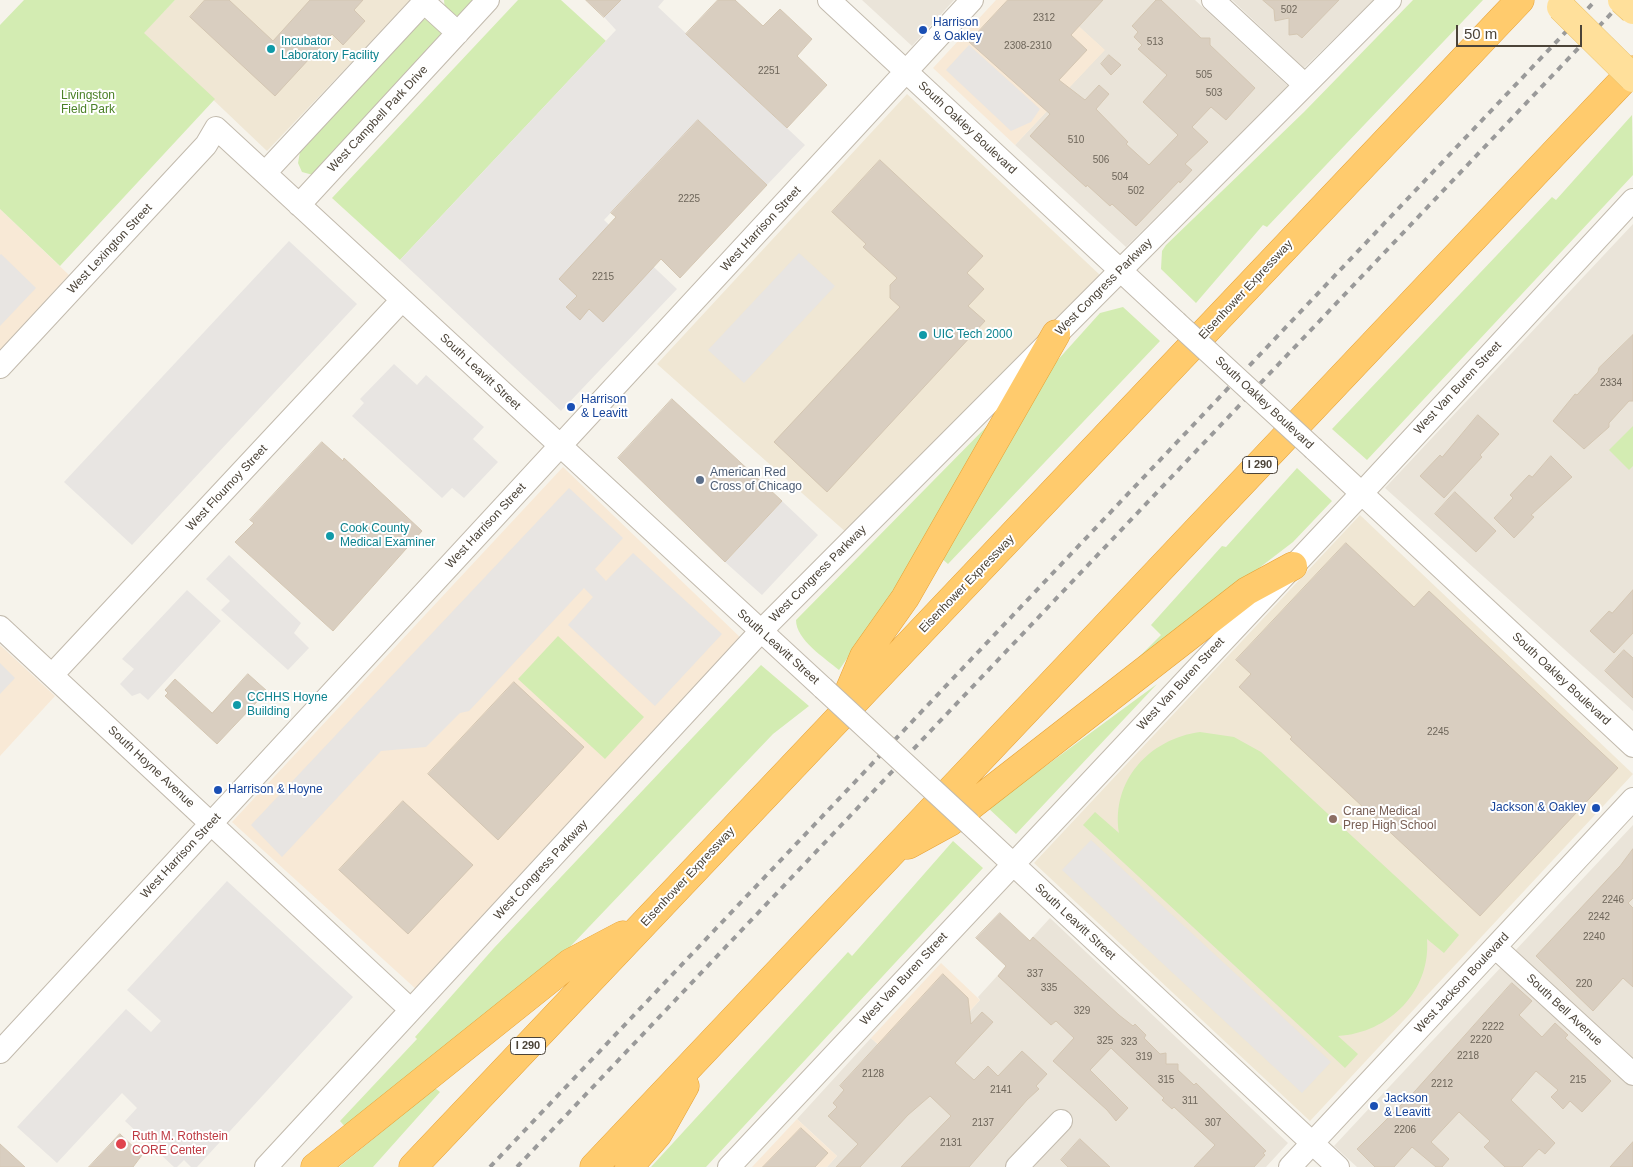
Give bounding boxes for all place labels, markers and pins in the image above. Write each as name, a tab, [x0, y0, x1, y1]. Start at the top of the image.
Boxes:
place label: Harrison & Oakley	[933, 16, 982, 44]
marker: Harrison & Oakley	[917, 24, 929, 36]
place label: Incubator Laboratory Facility	[281, 35, 379, 63]
marker: Incubator Laboratory Facility	[265, 43, 277, 55]
place label: UIC Tech 2000	[933, 328, 1012, 342]
marker: UIC Tech 2000	[917, 329, 929, 341]
place label: Harrison & Leavitt	[581, 393, 628, 421]
marker: Harrison & Leavitt	[565, 401, 577, 413]
place label: American Red Cross of Chicago	[710, 466, 802, 494]
marker: American Red Cross of Chicago	[694, 474, 706, 486]
place label: Cook County Medical Examiner	[340, 522, 435, 550]
marker: Cook County Medical Examiner	[324, 530, 336, 542]
place label: CCHHS Hoyne Building	[247, 691, 328, 719]
marker: CCHHS Hoyne Building	[231, 699, 243, 711]
place label: Harrison & Hoyne	[228, 783, 323, 797]
marker: Harrison & Hoyne	[212, 784, 224, 796]
place label: Jackson & Oakley	[1490, 801, 1586, 815]
marker: Jackson & Oakley	[1590, 802, 1602, 814]
place label: Crane Medical Prep High School	[1343, 805, 1436, 833]
marker: Crane Medical Prep High School	[1327, 813, 1339, 825]
place label: Jackson & Leavitt	[1384, 1092, 1431, 1120]
marker: Jackson & Leavitt	[1368, 1100, 1380, 1112]
place label: Ruth M. Rothstein CORE Center	[132, 1130, 228, 1158]
marker: Ruth M. Rothstein CORE Center	[114, 1137, 128, 1151]

